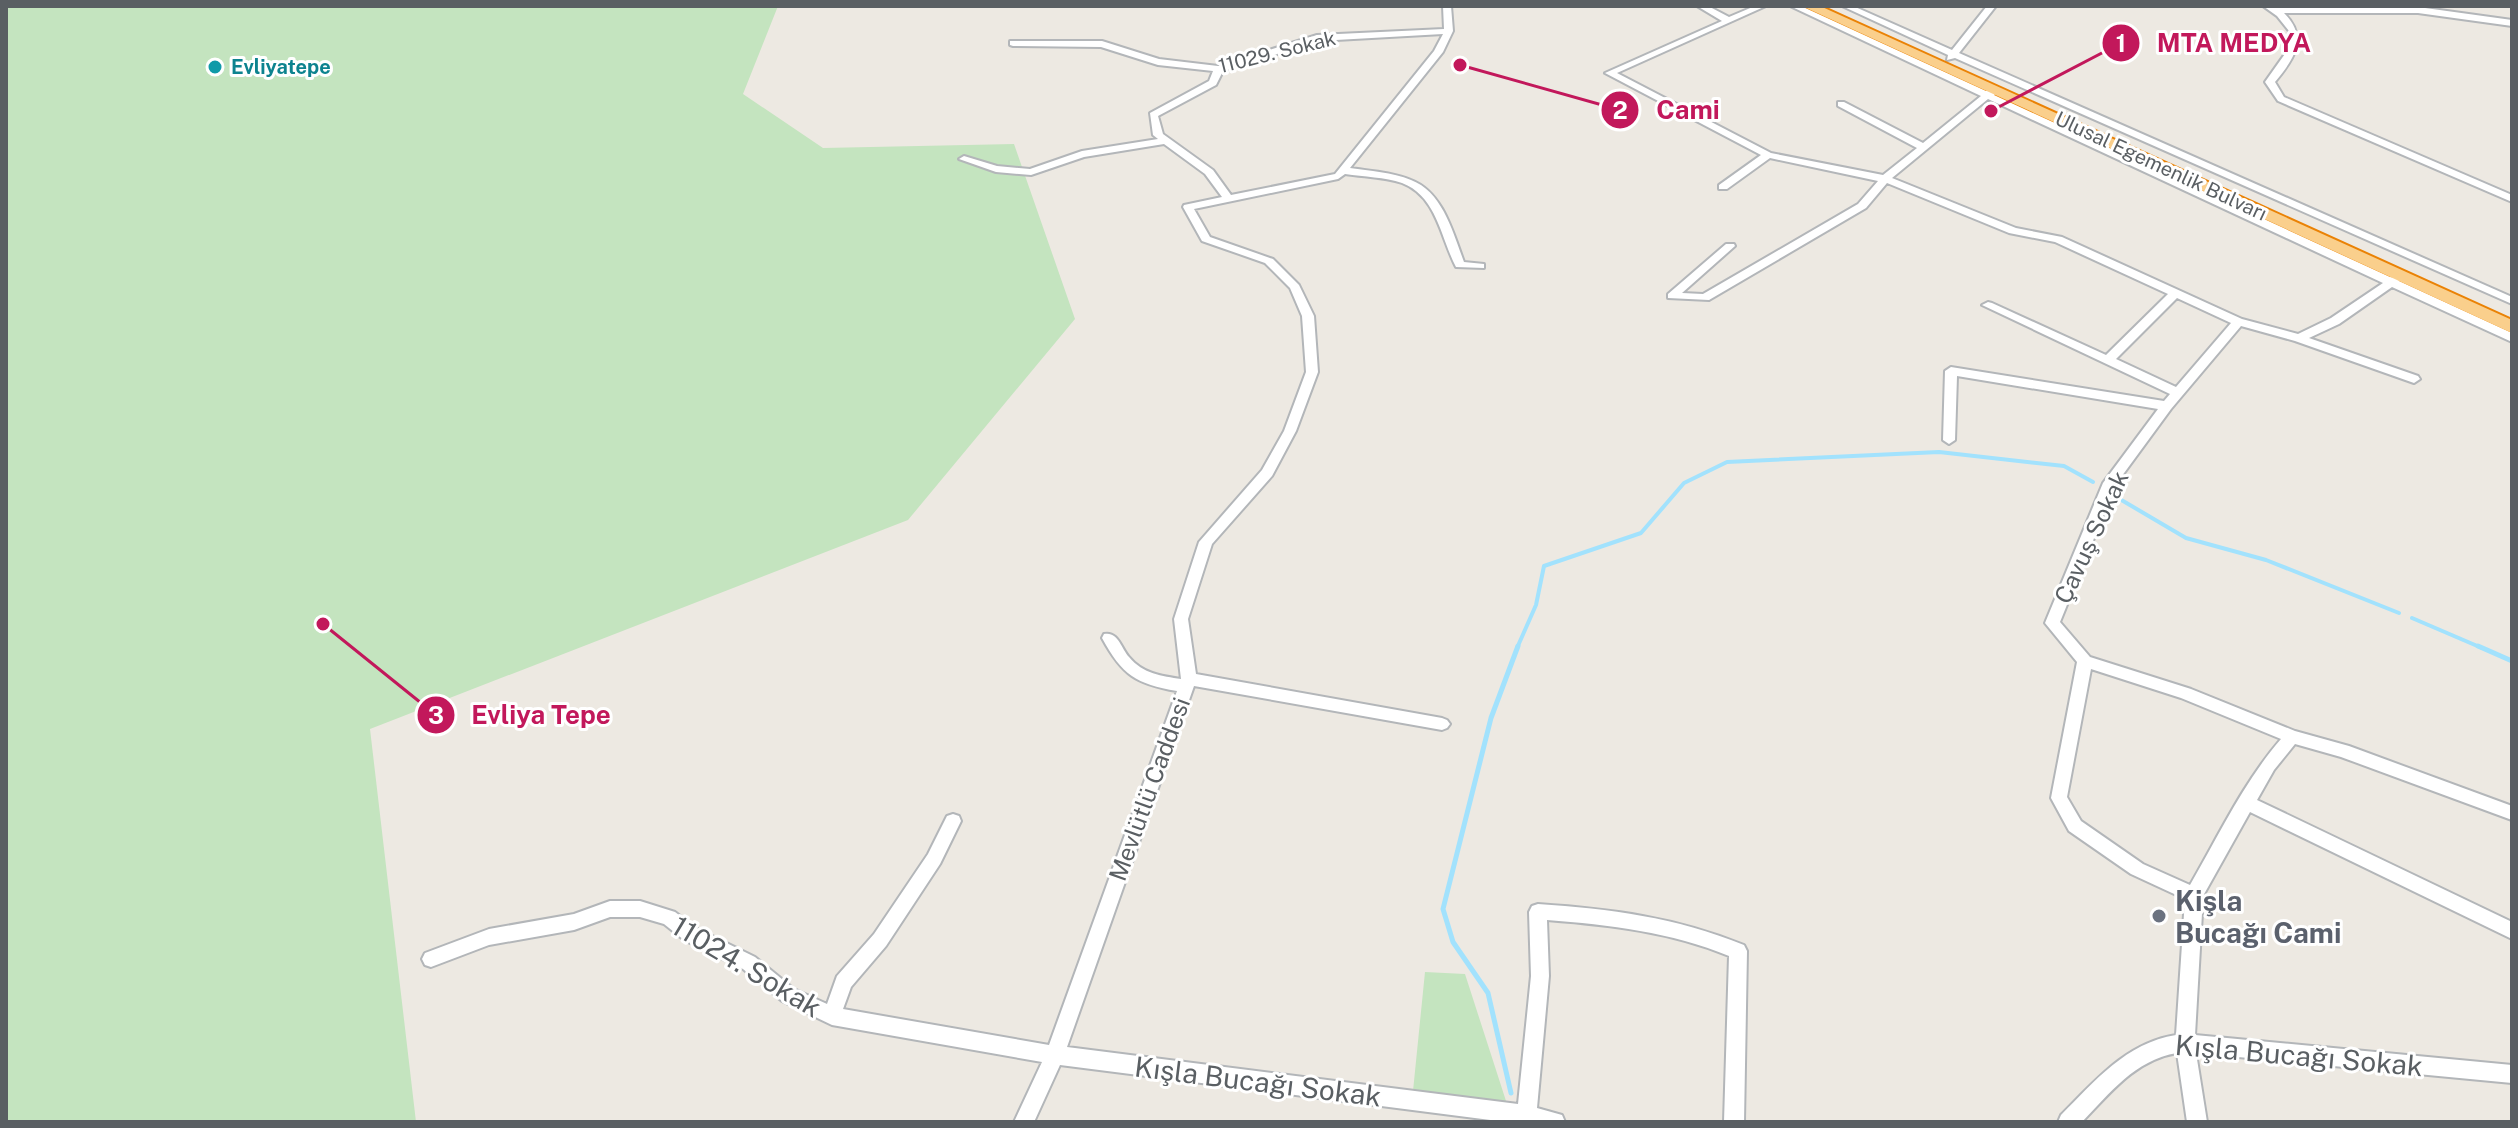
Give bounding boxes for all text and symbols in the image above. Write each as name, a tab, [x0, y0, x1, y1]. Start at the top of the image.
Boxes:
callout: MTA MEDYA	[2101, 18, 2327, 68]
street label: 11029. Sokak	[1216, 26, 1338, 78]
text: MTA MEDYA	[2157, 27, 2311, 58]
text: 1	[2116, 29, 2126, 57]
place label: Evliyatepe	[231, 55, 331, 79]
marker: Evliyatepe	[206, 58, 224, 76]
callout: Cami	[1600, 85, 1736, 135]
text: Cami	[1656, 94, 1720, 125]
text: 2	[1612, 96, 1628, 124]
street label: Ulusal Egemenlik Bulvarı	[2051, 106, 2271, 226]
street label: Çavuş Sokak	[2048, 466, 2134, 608]
callout: Evliya Tepe	[416, 690, 627, 740]
street label: Mevlütlü Caddesi	[1103, 693, 1195, 885]
text: Evliya Tepe	[471, 699, 611, 730]
text: 3	[428, 701, 444, 729]
place label: Kişla Bucağı Cami	[2175, 884, 2341, 949]
marker: Kişla Bucağı Cami	[2150, 907, 2168, 925]
street label: 11024. Sokak	[666, 909, 828, 1023]
street label: Kışla Bucağı Sokak	[2174, 1028, 2424, 1082]
street label: Kışla Bucağı Sokak	[1133, 1049, 1383, 1113]

